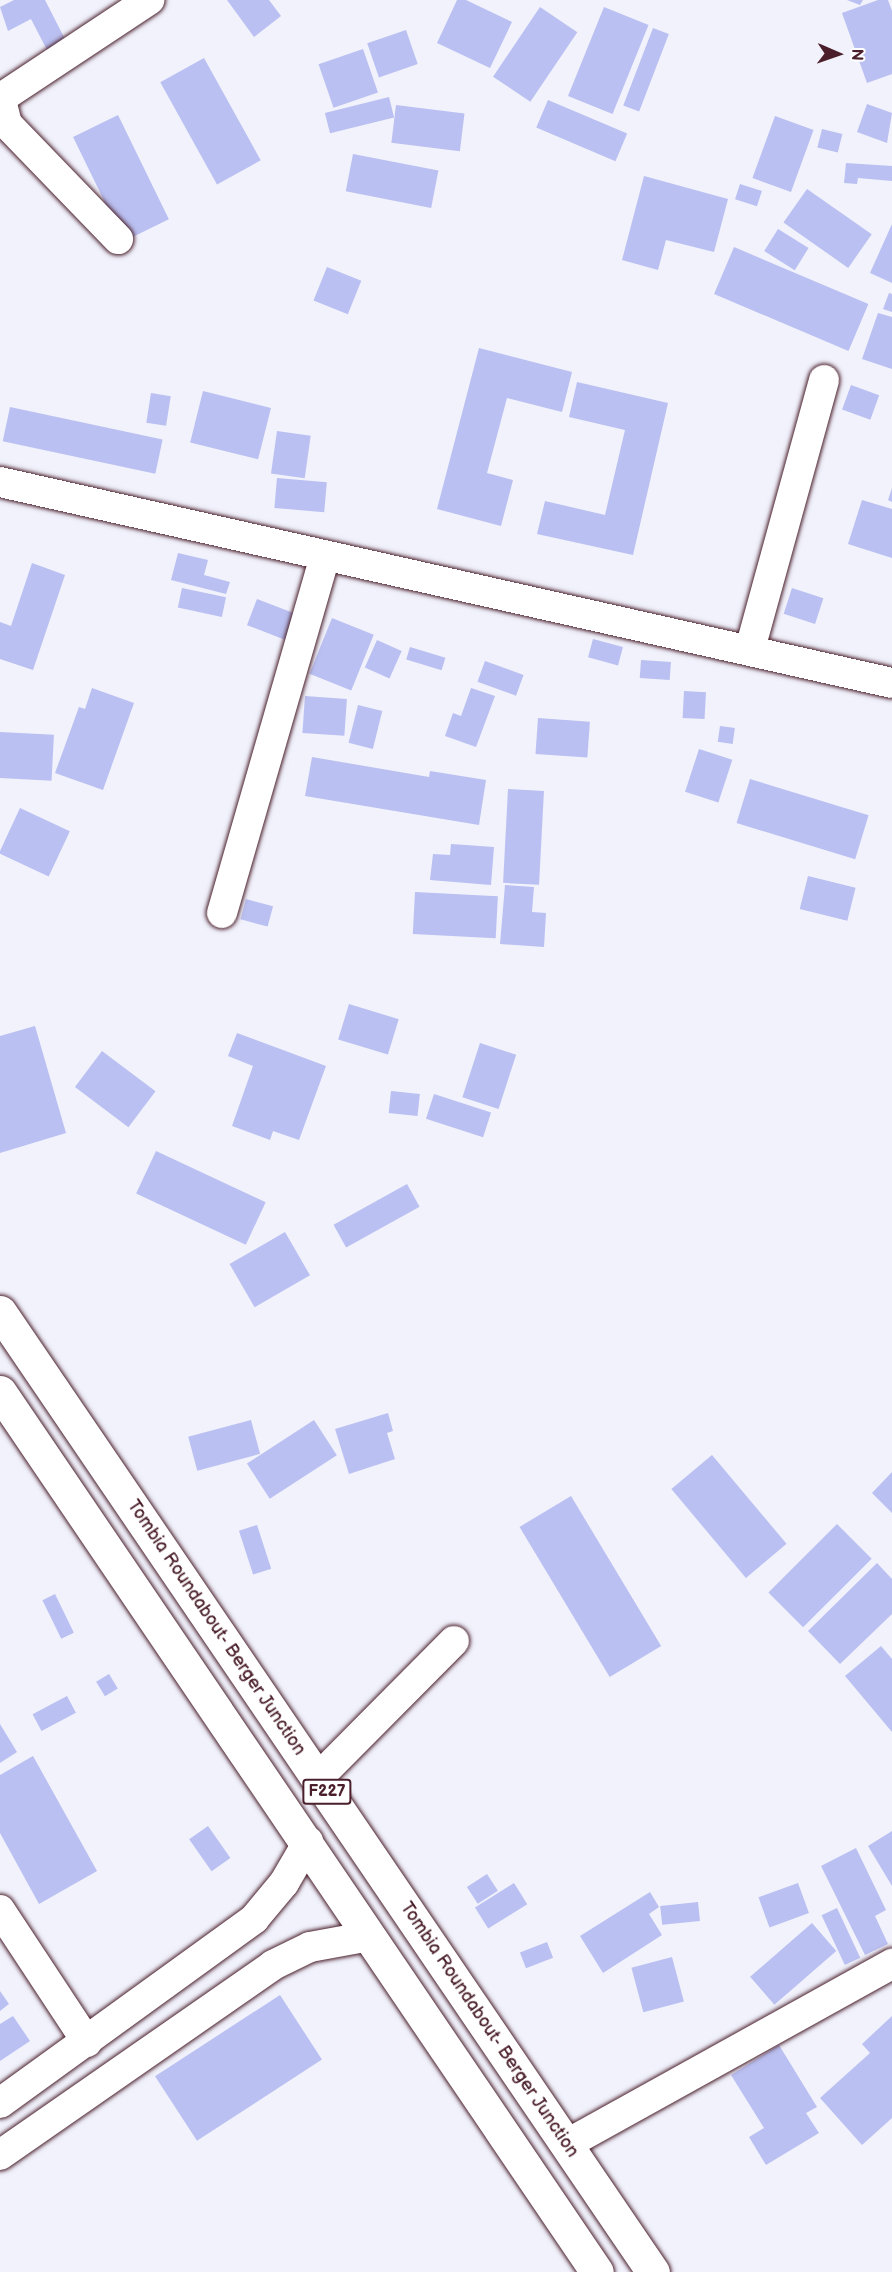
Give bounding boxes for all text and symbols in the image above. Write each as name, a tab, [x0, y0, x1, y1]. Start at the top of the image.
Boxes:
north arrow	[808, 24, 868, 84]
text: N	[847, 48, 866, 61]
street label: Tombia Roundabout- Berger Junction	[122, 1495, 310, 1761]
road number: F227	[302, 1779, 352, 1805]
street label: Tombia Roundabout- Berger Junction	[395, 1897, 583, 2163]

